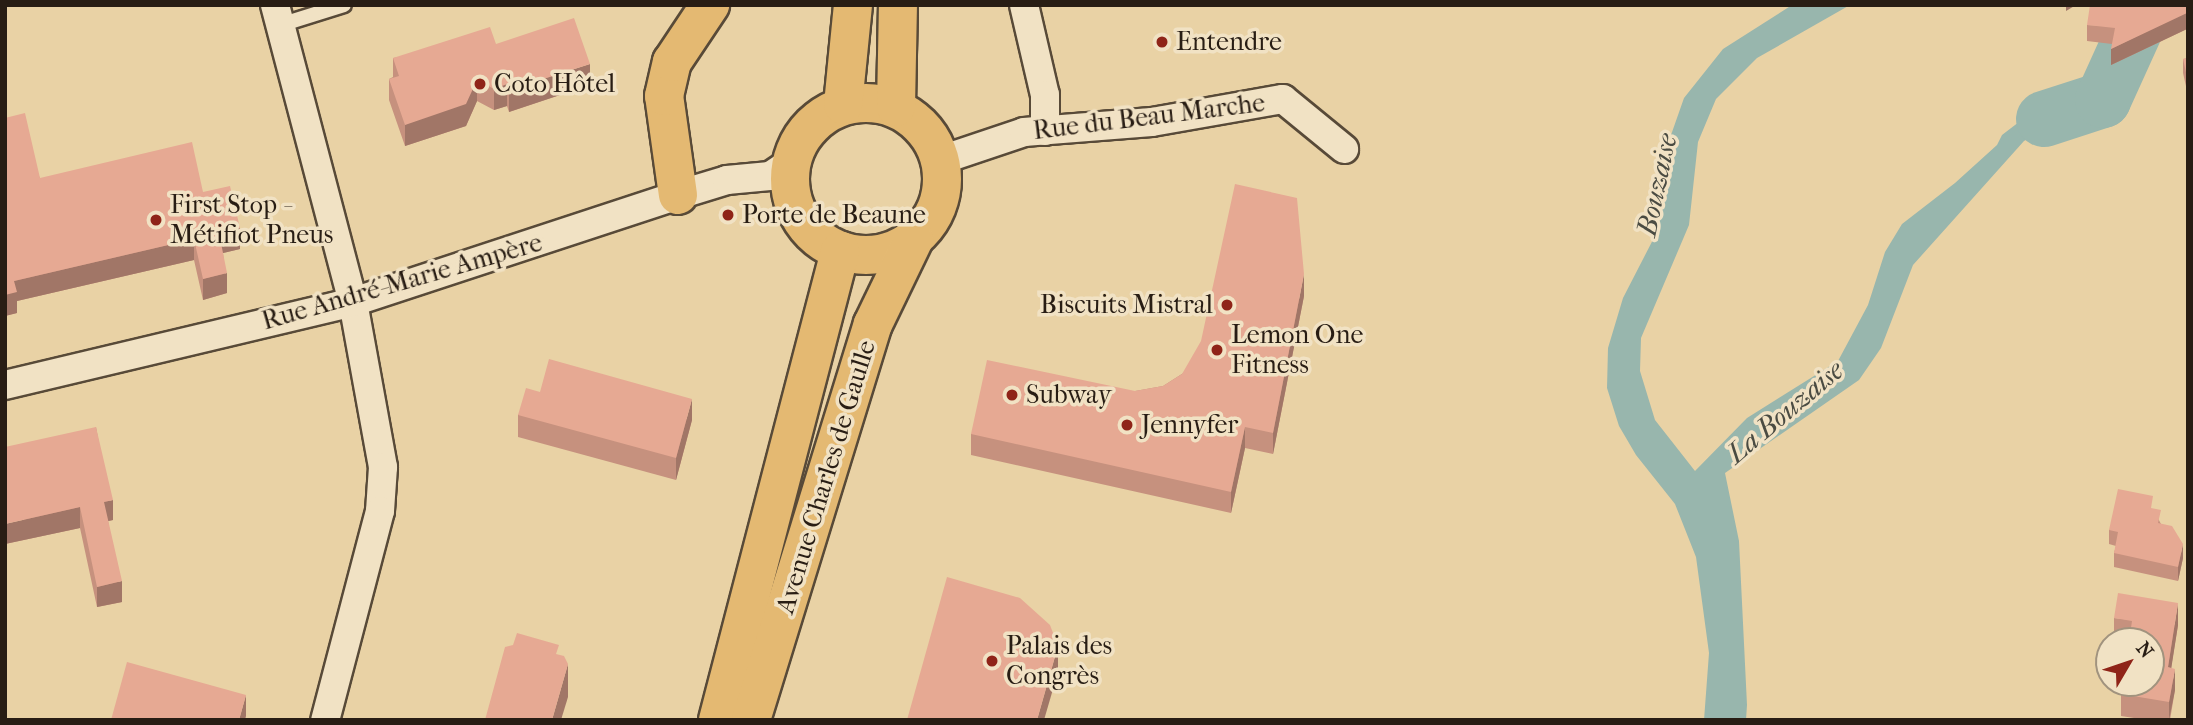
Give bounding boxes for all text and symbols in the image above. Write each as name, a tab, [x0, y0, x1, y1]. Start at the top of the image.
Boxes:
place label: Entendre	[1176, 26, 1282, 58]
marker: Entendre	[1154, 34, 1170, 50]
place label: Coto Hôtel	[494, 68, 615, 100]
marker: Coto Hôtel	[472, 76, 488, 92]
street label: Rue du Beau Marche	[1031, 87, 1267, 147]
water label: Bouzaise	[1630, 131, 1684, 239]
place label: First Stop - Métifiot Pneus	[170, 189, 333, 250]
place label: Porte de Beaune	[742, 199, 926, 231]
marker: Porte de Beaune	[720, 207, 736, 223]
marker: First Stop - Métifiot Pneus	[148, 212, 164, 228]
street label: Rue André-Marie Ampère	[258, 227, 546, 337]
place label: Biscuits Mistral	[1040, 289, 1213, 321]
marker: Biscuits Mistral	[1219, 297, 1235, 313]
place label: Lemon One Fitness	[1231, 319, 1363, 380]
street label: Avenue Charles de Gaulle	[770, 337, 882, 617]
marker: Lemon One Fitness	[1209, 342, 1225, 358]
water label: La Bouzaise	[1720, 353, 1850, 471]
place label: Subway	[1026, 379, 1112, 411]
marker: Subway	[1004, 387, 1020, 403]
place label: Jennyfer	[1141, 409, 1238, 441]
marker: Jennyfer	[1119, 417, 1135, 433]
north arrow	[2095, 627, 2165, 697]
place label: Palais des Congrès	[1006, 630, 1112, 692]
text: N	[2132, 638, 2158, 663]
marker: Palais des Congrès	[984, 653, 1000, 669]

